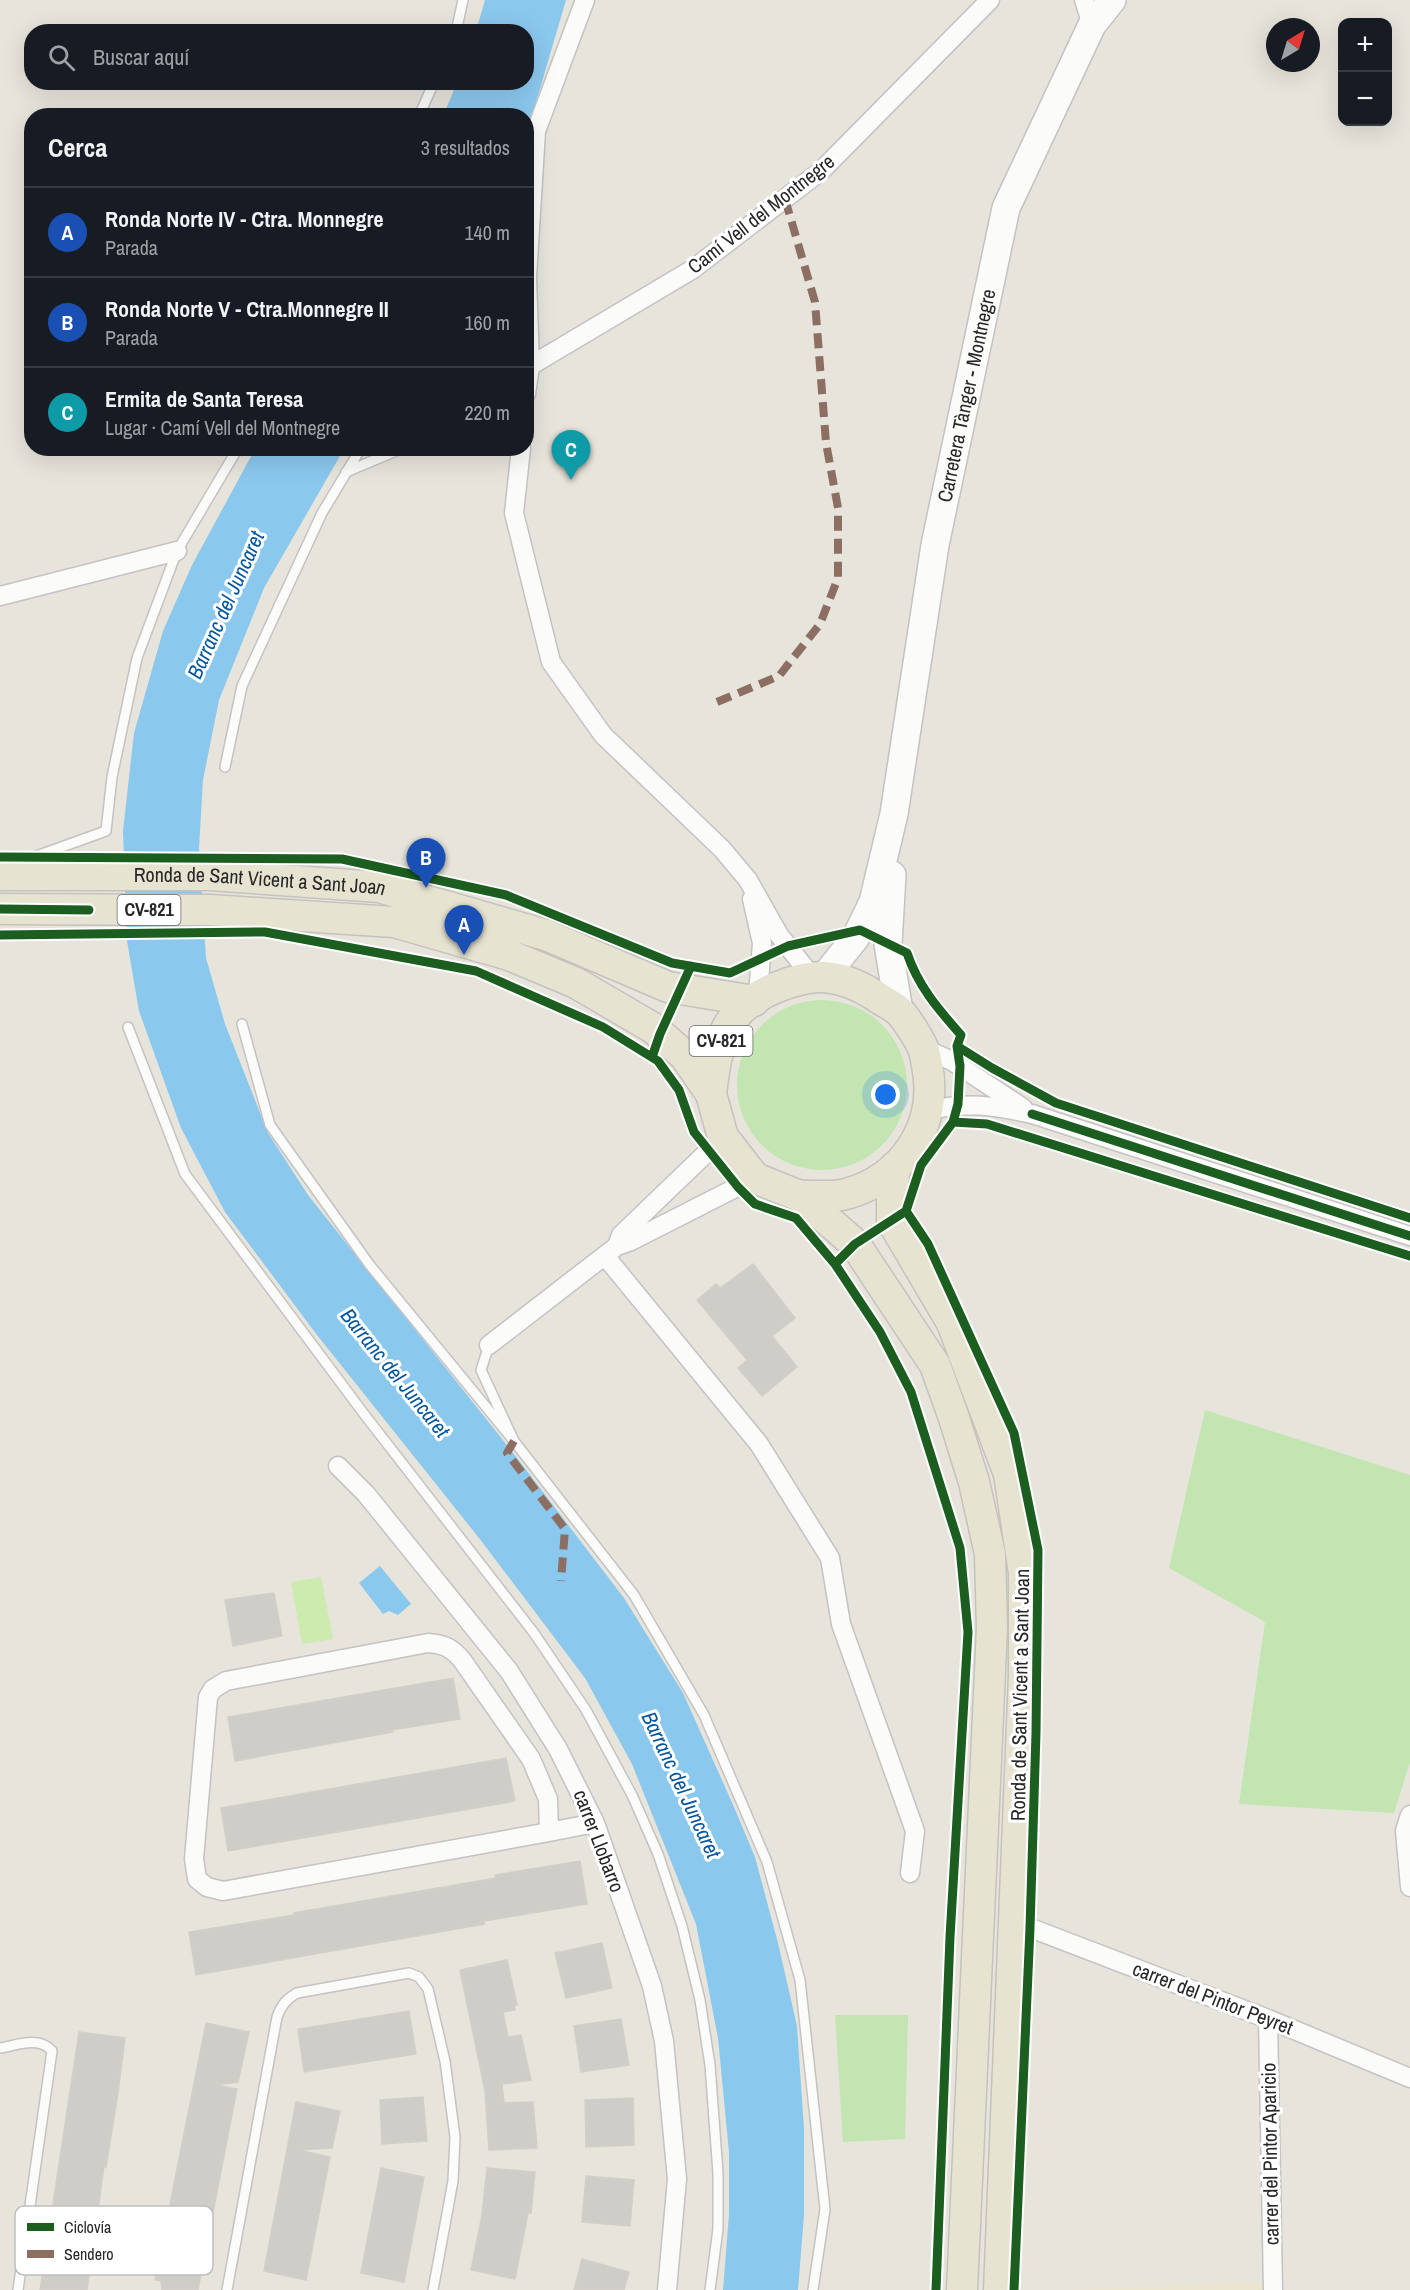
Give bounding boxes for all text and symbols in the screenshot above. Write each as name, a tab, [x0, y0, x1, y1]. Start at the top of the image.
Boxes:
north arrow	[1266, 18, 1320, 72]
map controls	[1338, 18, 1392, 126]
button: +	[1338, 18, 1392, 72]
search box	[24, 24, 534, 90]
icon: search	[45, 41, 78, 74]
text: Buscar aquí	[93, 42, 189, 72]
button: −	[1338, 72, 1392, 126]
text: Cerca	[48, 130, 107, 165]
text: 3 resultados	[421, 134, 510, 161]
street label: Camí Vell del Montnegre	[682, 148, 840, 280]
text: Ronda Norte IV - Ctra. Monnegre	[105, 204, 384, 234]
text: A	[62, 219, 73, 246]
text: 140 m	[464, 219, 510, 246]
text: Parada	[105, 234, 158, 261]
street label: Carretera Tànger - Montnegre	[930, 286, 1002, 505]
text: Ronda Norte V - Ctra.Monnegre II	[105, 294, 389, 324]
text: B	[62, 309, 73, 336]
text: 160 m	[464, 309, 510, 336]
text: Parada	[105, 324, 158, 351]
text: Ermita de Santa Teresa	[105, 384, 303, 414]
text: C	[62, 399, 73, 426]
text: 220 m	[464, 399, 510, 426]
text: Lugar · Camí Vell del Montnegre	[105, 414, 340, 441]
pin: C	[552, 430, 590, 480]
water label: Barranc del Juncaret	[180, 525, 272, 683]
pin: B	[406, 838, 446, 888]
street label: Ronda de Sant Vicent a Sant Joan	[134, 861, 389, 901]
road number: CV-821	[118, 895, 180, 925]
pin: A	[444, 906, 484, 955]
road number: CV-821	[690, 1026, 752, 1056]
your location	[871, 1080, 900, 1109]
water label: Barranc del Juncaret	[334, 1302, 457, 1444]
street label: Ronda de Sant Vicent a Sant Joan	[1004, 1569, 1035, 1821]
water label: Barranc del Juncaret	[635, 1707, 729, 1864]
street label: carrer Llobarro	[568, 1786, 631, 1896]
street label: carrer del Pintor Peyret	[1129, 1955, 1298, 2041]
street label: carrer del Pintor Aparicio	[1254, 2063, 1285, 2245]
legend	[15, 2206, 213, 2275]
text: Ciclovía	[64, 2216, 112, 2238]
text: Sendero	[64, 2243, 114, 2265]

